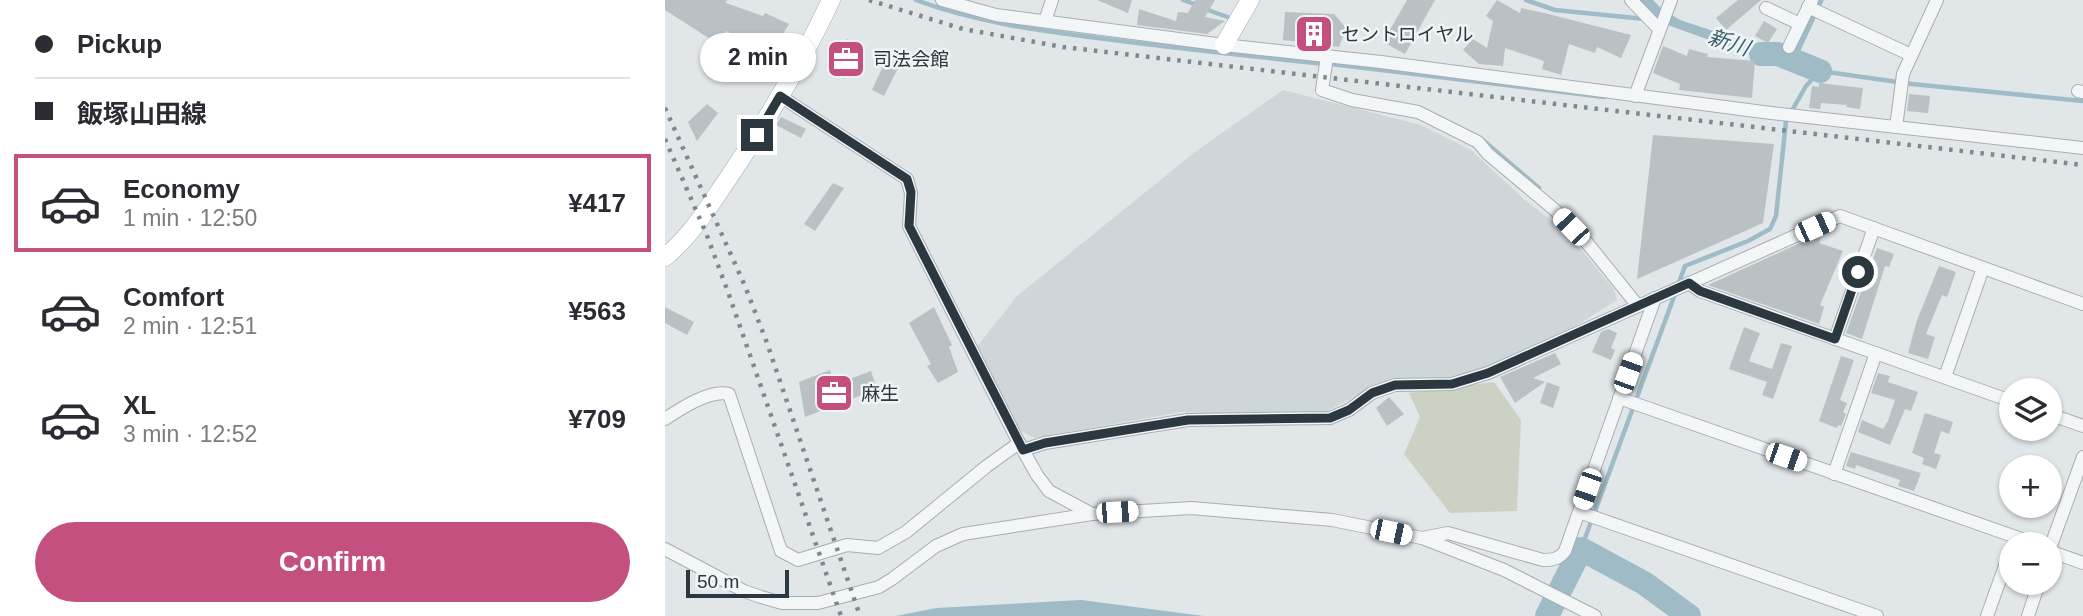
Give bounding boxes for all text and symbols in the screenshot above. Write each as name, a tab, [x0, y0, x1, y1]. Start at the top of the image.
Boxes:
building icon: セントロイヤル	[1293, 13, 1335, 55]
place label: セントロイヤル	[1341, 24, 1473, 45]
water label: 新川	[1705, 25, 1754, 60]
text: Pickup	[77, 29, 162, 59]
callout: 2 min	[699, 33, 815, 82]
office icon: 司法会館	[825, 38, 867, 80]
text: 2 min	[728, 44, 788, 70]
place label: 司法会館	[873, 49, 949, 70]
text: 飯塚山田線	[77, 99, 207, 129]
route end	[741, 119, 773, 151]
icon: car	[39, 172, 102, 235]
text: Economy	[123, 174, 240, 204]
text: ¥417	[568, 188, 626, 218]
text: 1 min · 12:50	[123, 205, 257, 231]
car	[1549, 205, 1594, 249]
car	[1792, 209, 1839, 245]
route start	[1842, 256, 1874, 288]
icon: car	[39, 280, 102, 343]
text: Comfort	[123, 282, 224, 312]
text: ¥563	[568, 296, 626, 326]
text: 2 min · 12:51	[123, 313, 257, 339]
car	[1611, 350, 1646, 396]
office icon: 麻生	[813, 372, 855, 414]
map controls	[1999, 378, 2062, 595]
button: layers	[1999, 378, 2062, 441]
place label: 麻生	[861, 383, 899, 404]
icon: car	[39, 388, 102, 451]
text: XL	[123, 390, 156, 420]
text: ¥709	[568, 404, 626, 434]
text: 3 min · 12:52	[123, 421, 257, 447]
car	[1763, 440, 1810, 474]
button: +	[1999, 455, 2062, 518]
car	[1571, 466, 1604, 512]
car	[1096, 500, 1139, 524]
car	[1369, 517, 1414, 547]
button: Confirm	[35, 522, 630, 602]
button: −	[1999, 532, 2062, 595]
scale bar	[686, 567, 789, 599]
text: 50 m	[697, 571, 739, 592]

